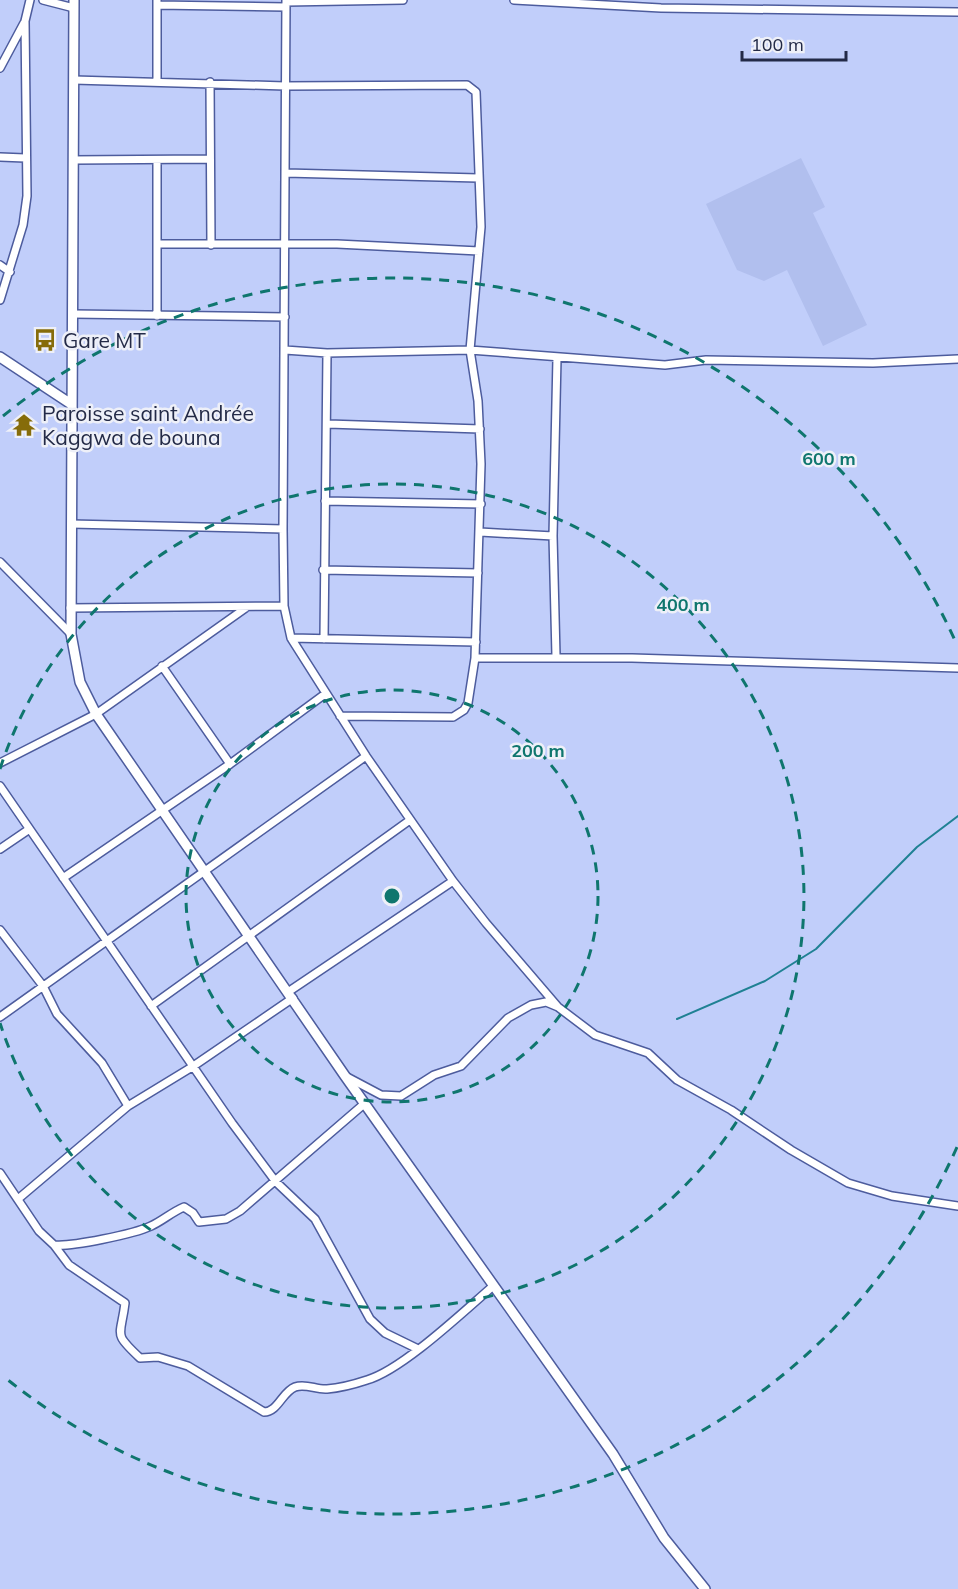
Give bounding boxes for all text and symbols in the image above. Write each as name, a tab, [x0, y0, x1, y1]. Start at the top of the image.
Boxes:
scale bar	[742, 24, 846, 62]
text: 100 m	[751, 33, 804, 56]
bus stop icon: Gare MT	[32, 327, 58, 353]
place label: Gare MT	[63, 327, 146, 353]
place label: Paroisse saint Andrée Kaggwa de bouna	[42, 400, 254, 450]
temple icon: Paroisse saint Andrée Kaggwa de bouna	[11, 412, 37, 438]
text: 600 m	[802, 447, 856, 470]
text: 400 m	[656, 593, 710, 616]
text: 200 m	[511, 739, 565, 762]
centre of rings	[382, 886, 402, 906]

